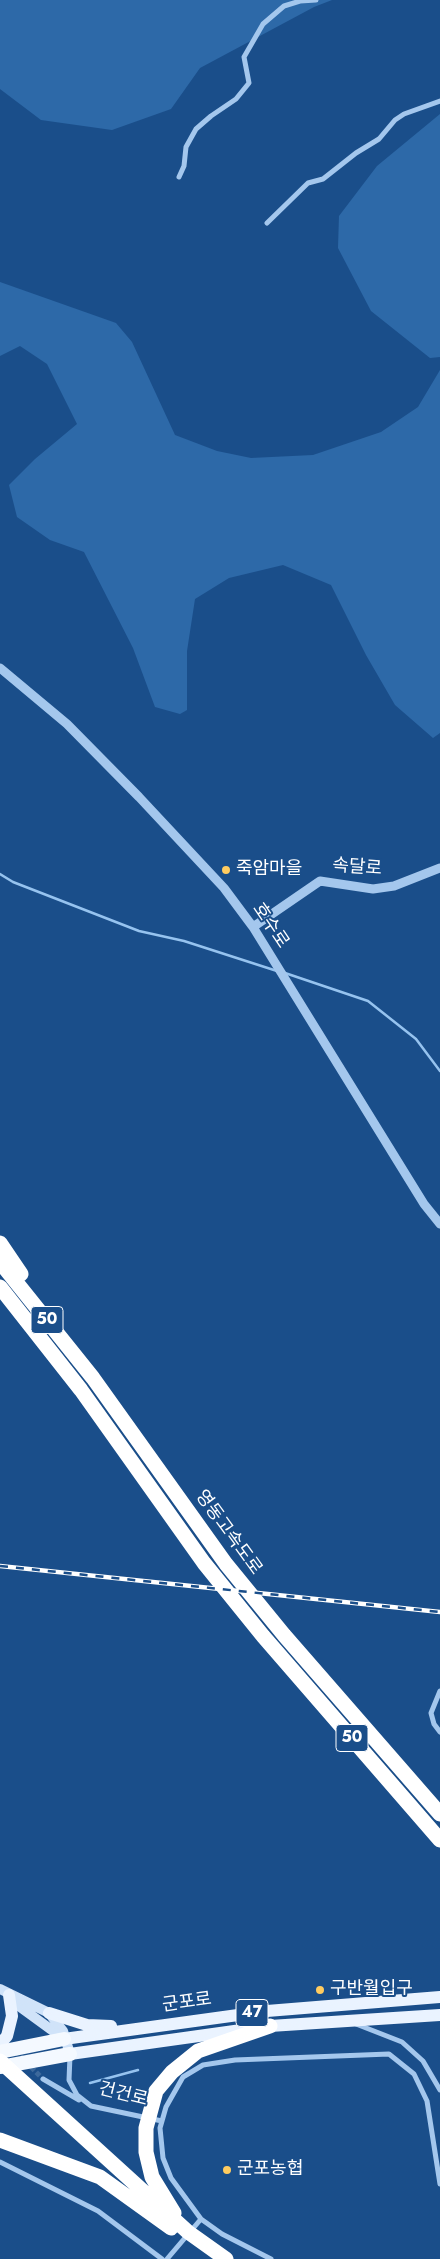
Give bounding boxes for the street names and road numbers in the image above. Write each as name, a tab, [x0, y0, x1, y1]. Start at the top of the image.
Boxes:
street label: 속달로	[331, 855, 383, 881]
street label: 호수로	[247, 899, 293, 953]
road number: 50	[31, 1306, 63, 1334]
street label: 영동고속도로	[190, 1486, 266, 1580]
road number: 50	[336, 1725, 368, 1752]
street label: 군포로	[161, 1989, 213, 2017]
road number: 47	[236, 2000, 268, 2026]
street label: 건건로	[96, 2079, 150, 2111]

